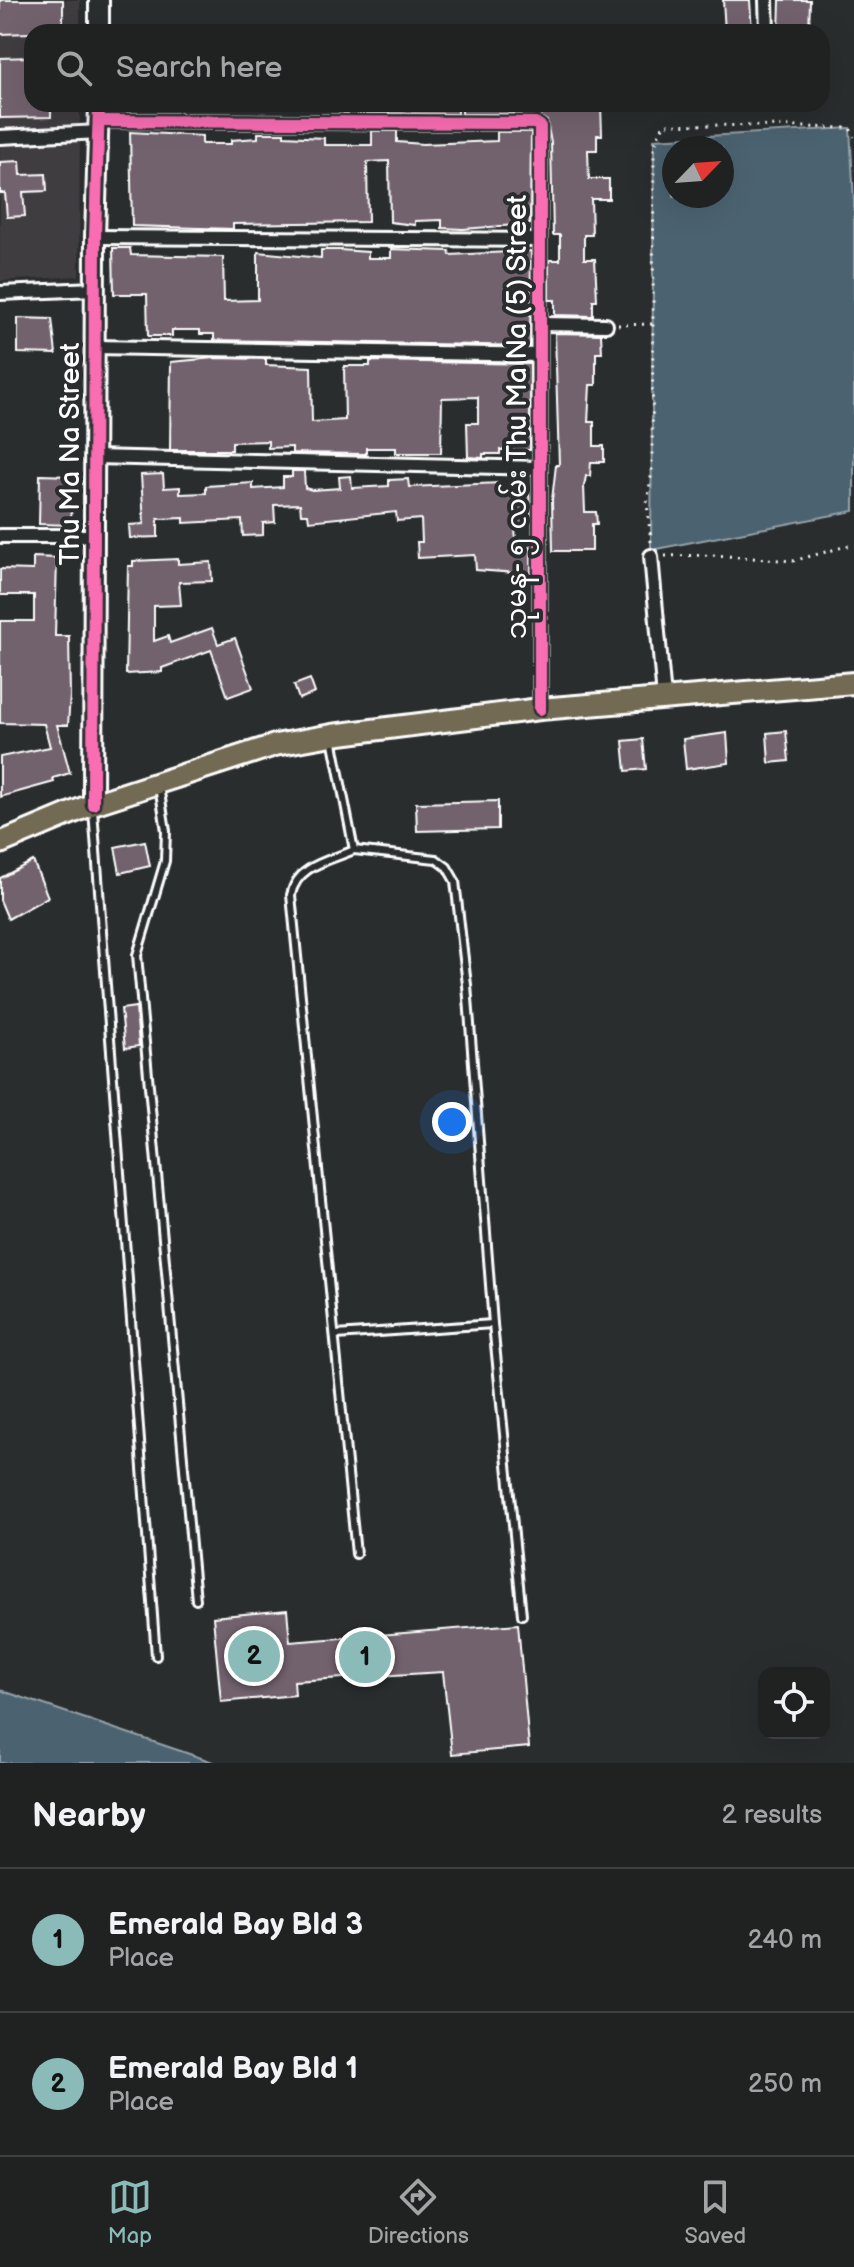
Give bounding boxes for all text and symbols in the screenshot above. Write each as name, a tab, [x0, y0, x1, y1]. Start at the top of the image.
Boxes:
search box	[24, 24, 830, 112]
icon: search	[52, 46, 96, 90]
text: Search here	[116, 50, 282, 86]
north arrow	[662, 136, 734, 208]
street label: သုမန- ၅ လမ်း Thu Ma Na (5) Street	[498, 194, 539, 639]
street label: Thu Ma Na Street	[54, 342, 87, 565]
your location	[432, 1102, 472, 1142]
pin: 2	[228, 1626, 280, 1686]
pin: 1	[339, 1627, 391, 1687]
map controls	[758, 1667, 830, 1739]
button: locate	[758, 1667, 830, 1739]
text: Nearby	[32, 1795, 146, 1836]
text: 2 results	[722, 1800, 822, 1831]
text: Emerald Bay Bld 3	[108, 1907, 363, 1943]
text: 1	[53, 1925, 63, 1956]
text: 240 m	[747, 1925, 822, 1956]
text: Place	[108, 1943, 174, 1974]
text: Emerald Bay Bld 1	[108, 2051, 358, 2087]
text: 2	[50, 2069, 66, 2100]
text: 250 m	[748, 2069, 822, 2100]
text: Place	[108, 2087, 174, 2118]
tab: Map	[108, 2175, 152, 2250]
tab: Directions	[368, 2175, 469, 2250]
tab: Saved	[684, 2175, 746, 2250]

